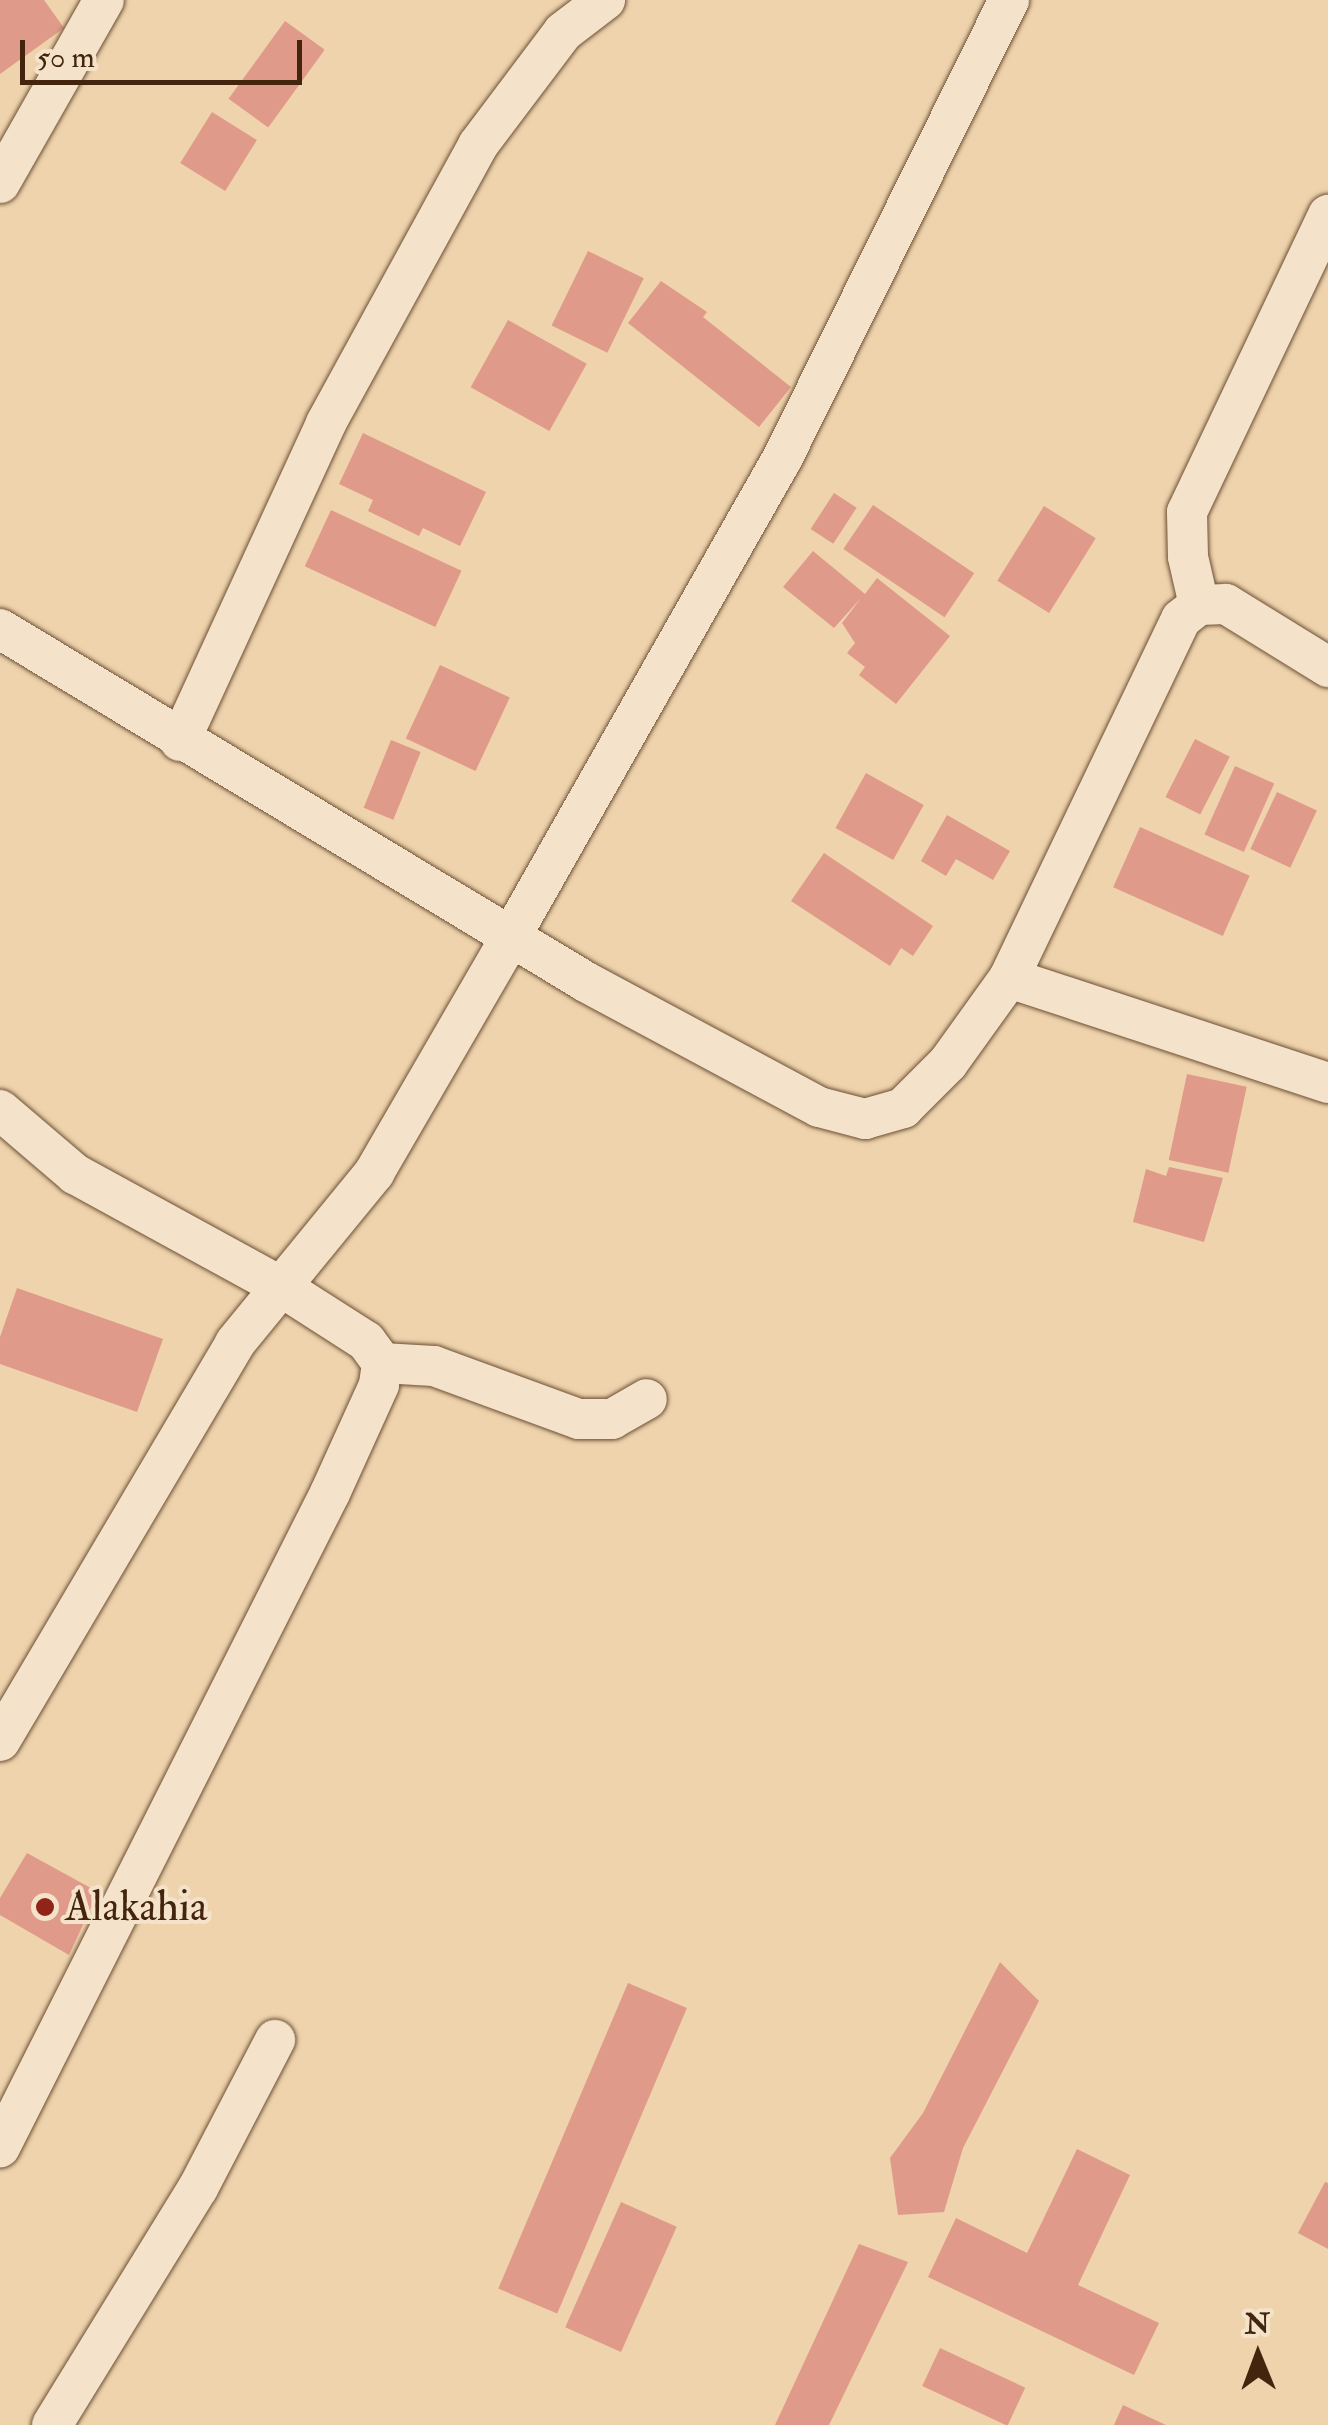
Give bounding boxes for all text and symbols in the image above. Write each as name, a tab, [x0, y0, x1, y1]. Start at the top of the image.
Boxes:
scale bar	[25, 20, 308, 82]
text: 50 m	[37, 39, 95, 76]
place label: Alakahia	[65, 1882, 207, 1932]
marker: Alakahia	[34, 1896, 56, 1918]
north arrow	[1208, 2305, 1308, 2405]
text: N	[1245, 2307, 1270, 2342]

